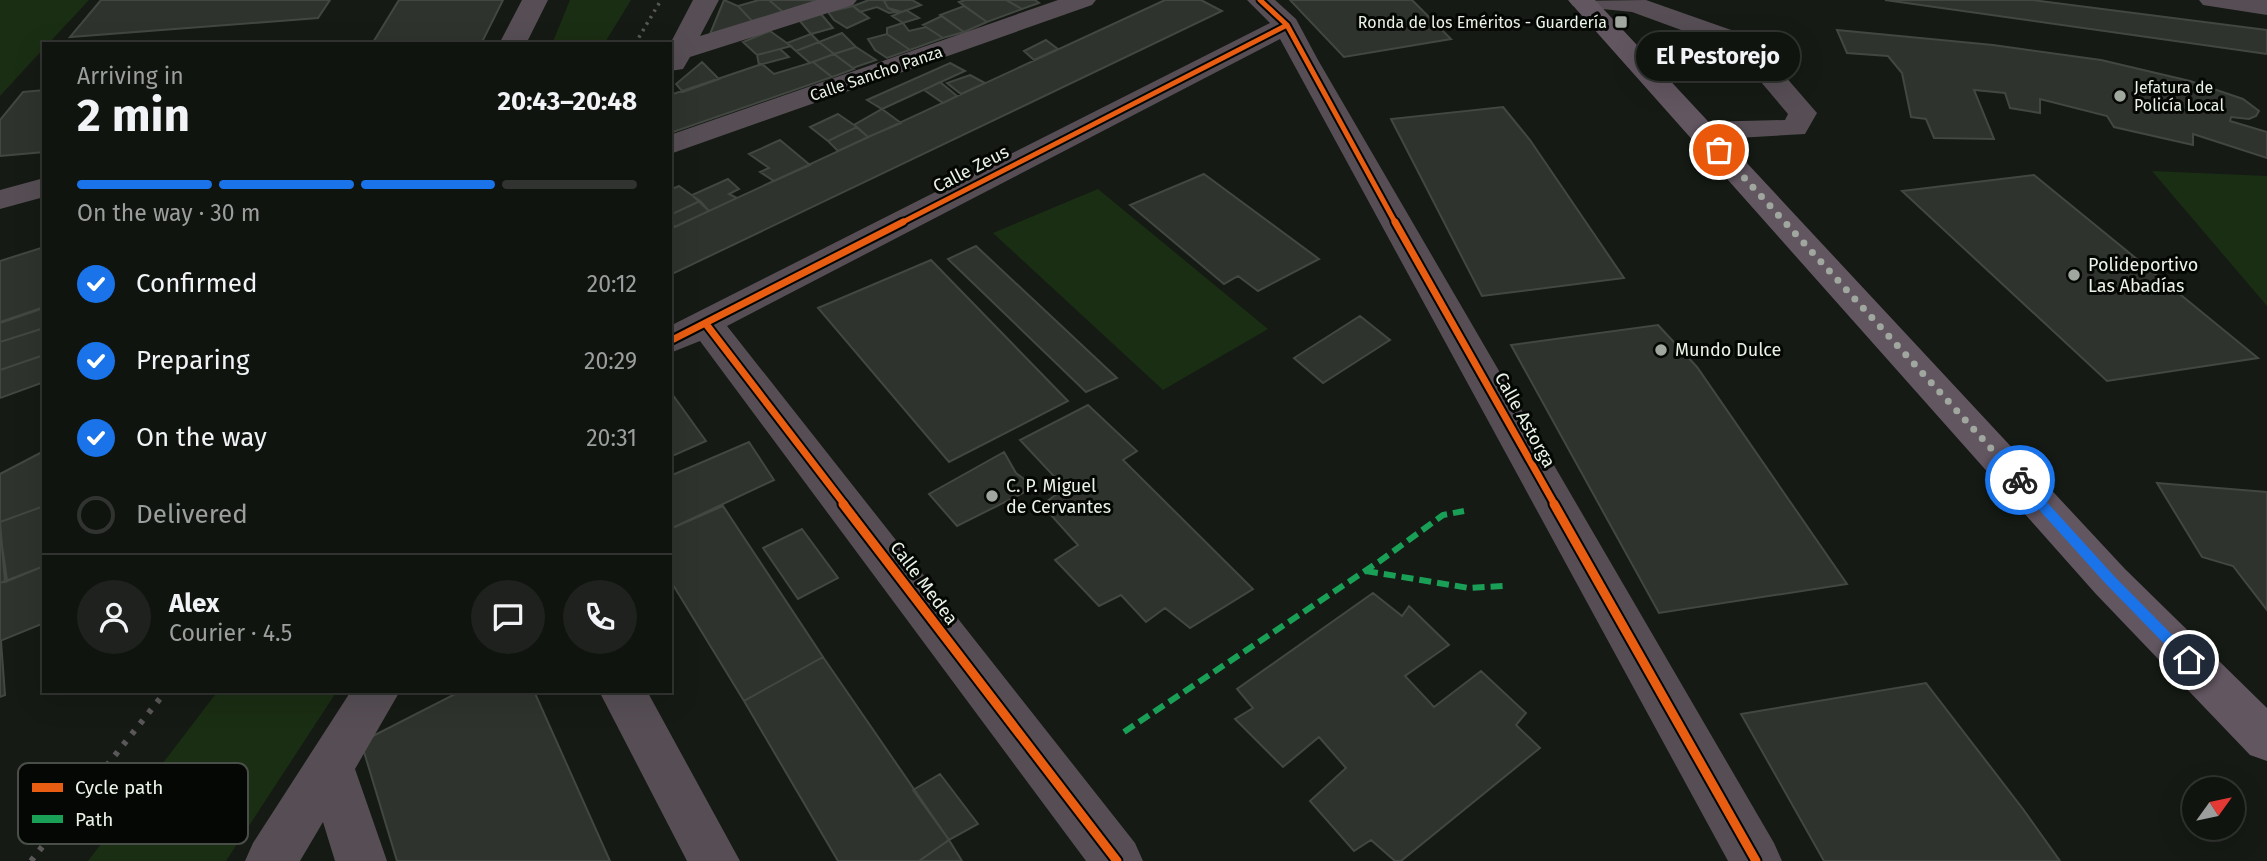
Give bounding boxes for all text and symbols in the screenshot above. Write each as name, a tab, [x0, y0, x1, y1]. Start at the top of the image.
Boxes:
place label: Ronda de los Eméritos - Guardería	[1358, 13, 1607, 32]
marker: Ronda de los Eméritos - Guardería	[1613, 14, 1629, 30]
callout: El Pestorejo	[1637, 31, 1801, 80]
street label: Calle Sancho Panza	[807, 42, 945, 105]
text: El Pestorejo	[1656, 42, 1780, 70]
text: Arriving in	[77, 62, 184, 90]
place label: Jefatura de Policía Local	[2134, 78, 2224, 115]
text: 20:43–20:48	[498, 86, 637, 117]
text: 2 min	[77, 88, 190, 143]
marker: Jefatura de Policía Local	[2112, 88, 2128, 104]
pin	[1689, 120, 1749, 180]
icon: bag	[1700, 131, 1738, 169]
street label: Calle Zeus	[929, 141, 1013, 197]
text: On the way · 30 m	[77, 199, 260, 227]
place label: Polideportivo Las Abadías	[2088, 254, 2198, 297]
icon: check	[77, 265, 115, 303]
marker: Polideportivo Las Abadías	[2066, 267, 2082, 283]
text: Confirmed	[136, 268, 257, 299]
text: 20:12	[587, 270, 637, 298]
place label: Mundo Dulce	[1675, 339, 1781, 361]
icon: check	[77, 342, 115, 380]
marker: Mundo Dulce	[1653, 342, 1669, 358]
text: Preparing	[136, 345, 249, 376]
text: 20:29	[584, 347, 637, 375]
street label: Calle Astorga	[1490, 369, 1560, 471]
icon: check	[77, 419, 115, 457]
text: On the way	[136, 422, 267, 453]
text: 20:31	[586, 424, 637, 452]
courier	[1985, 445, 2055, 515]
icon: bike	[2001, 461, 2039, 499]
place label: C. P. Miguel de Cervantes	[1006, 475, 1111, 518]
marker: C. P. Miguel de Cervantes	[984, 488, 1000, 504]
text: Delivered	[136, 499, 248, 530]
street label: Calle Medea	[886, 537, 962, 629]
button: person	[77, 580, 151, 654]
button: chat	[471, 580, 545, 654]
button: phone	[563, 580, 637, 654]
text: Alex	[169, 588, 219, 619]
text: Courier · 4.5	[169, 619, 292, 647]
pin	[2159, 630, 2219, 690]
icon: home	[2170, 641, 2208, 679]
legend	[18, 763, 248, 844]
text: Cycle path	[75, 776, 163, 799]
north arrow	[2182, 777, 2245, 840]
map controls	[2182, 777, 2245, 840]
text: Path	[75, 808, 113, 831]

